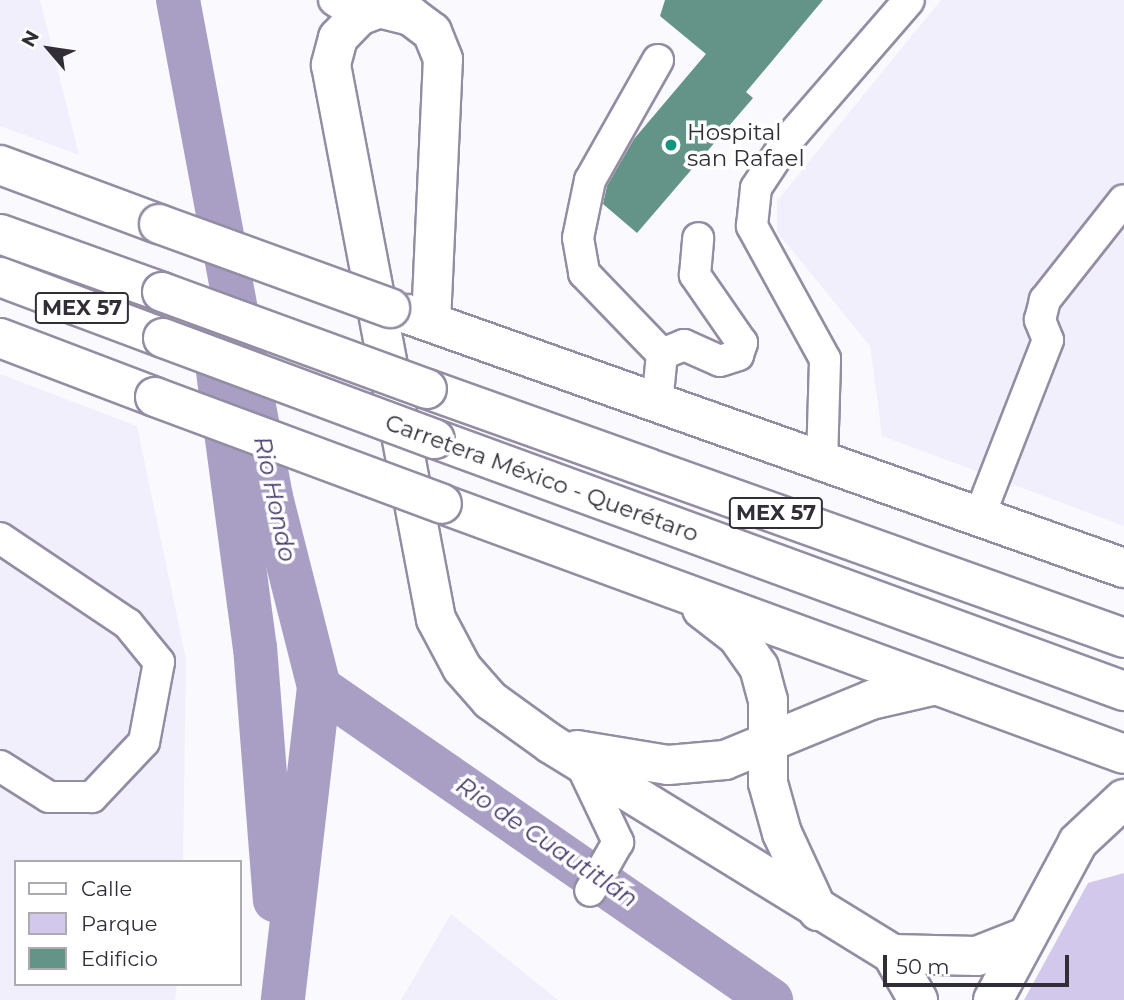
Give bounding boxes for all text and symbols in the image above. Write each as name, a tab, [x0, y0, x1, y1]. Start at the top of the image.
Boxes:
north arrow	[14, 14, 84, 84]
text: N	[16, 26, 44, 51]
place label: Hospital san Rafael	[687, 118, 805, 172]
marker: Hospital san Rafael	[661, 135, 681, 155]
road number: MEX 57	[35, 290, 129, 326]
street label: Carretera México - Querétaro	[382, 408, 702, 548]
water label: Rio Hondo	[248, 434, 302, 564]
road number: MEX 57	[729, 496, 823, 530]
water label: Rio de Cuautitlán	[451, 771, 643, 913]
legend	[14, 860, 242, 986]
text: Calle	[81, 876, 132, 901]
text: Parque	[81, 911, 157, 936]
scale bar	[886, 940, 1072, 984]
text: Edificio	[81, 946, 158, 971]
text: 50 m	[896, 954, 950, 979]

